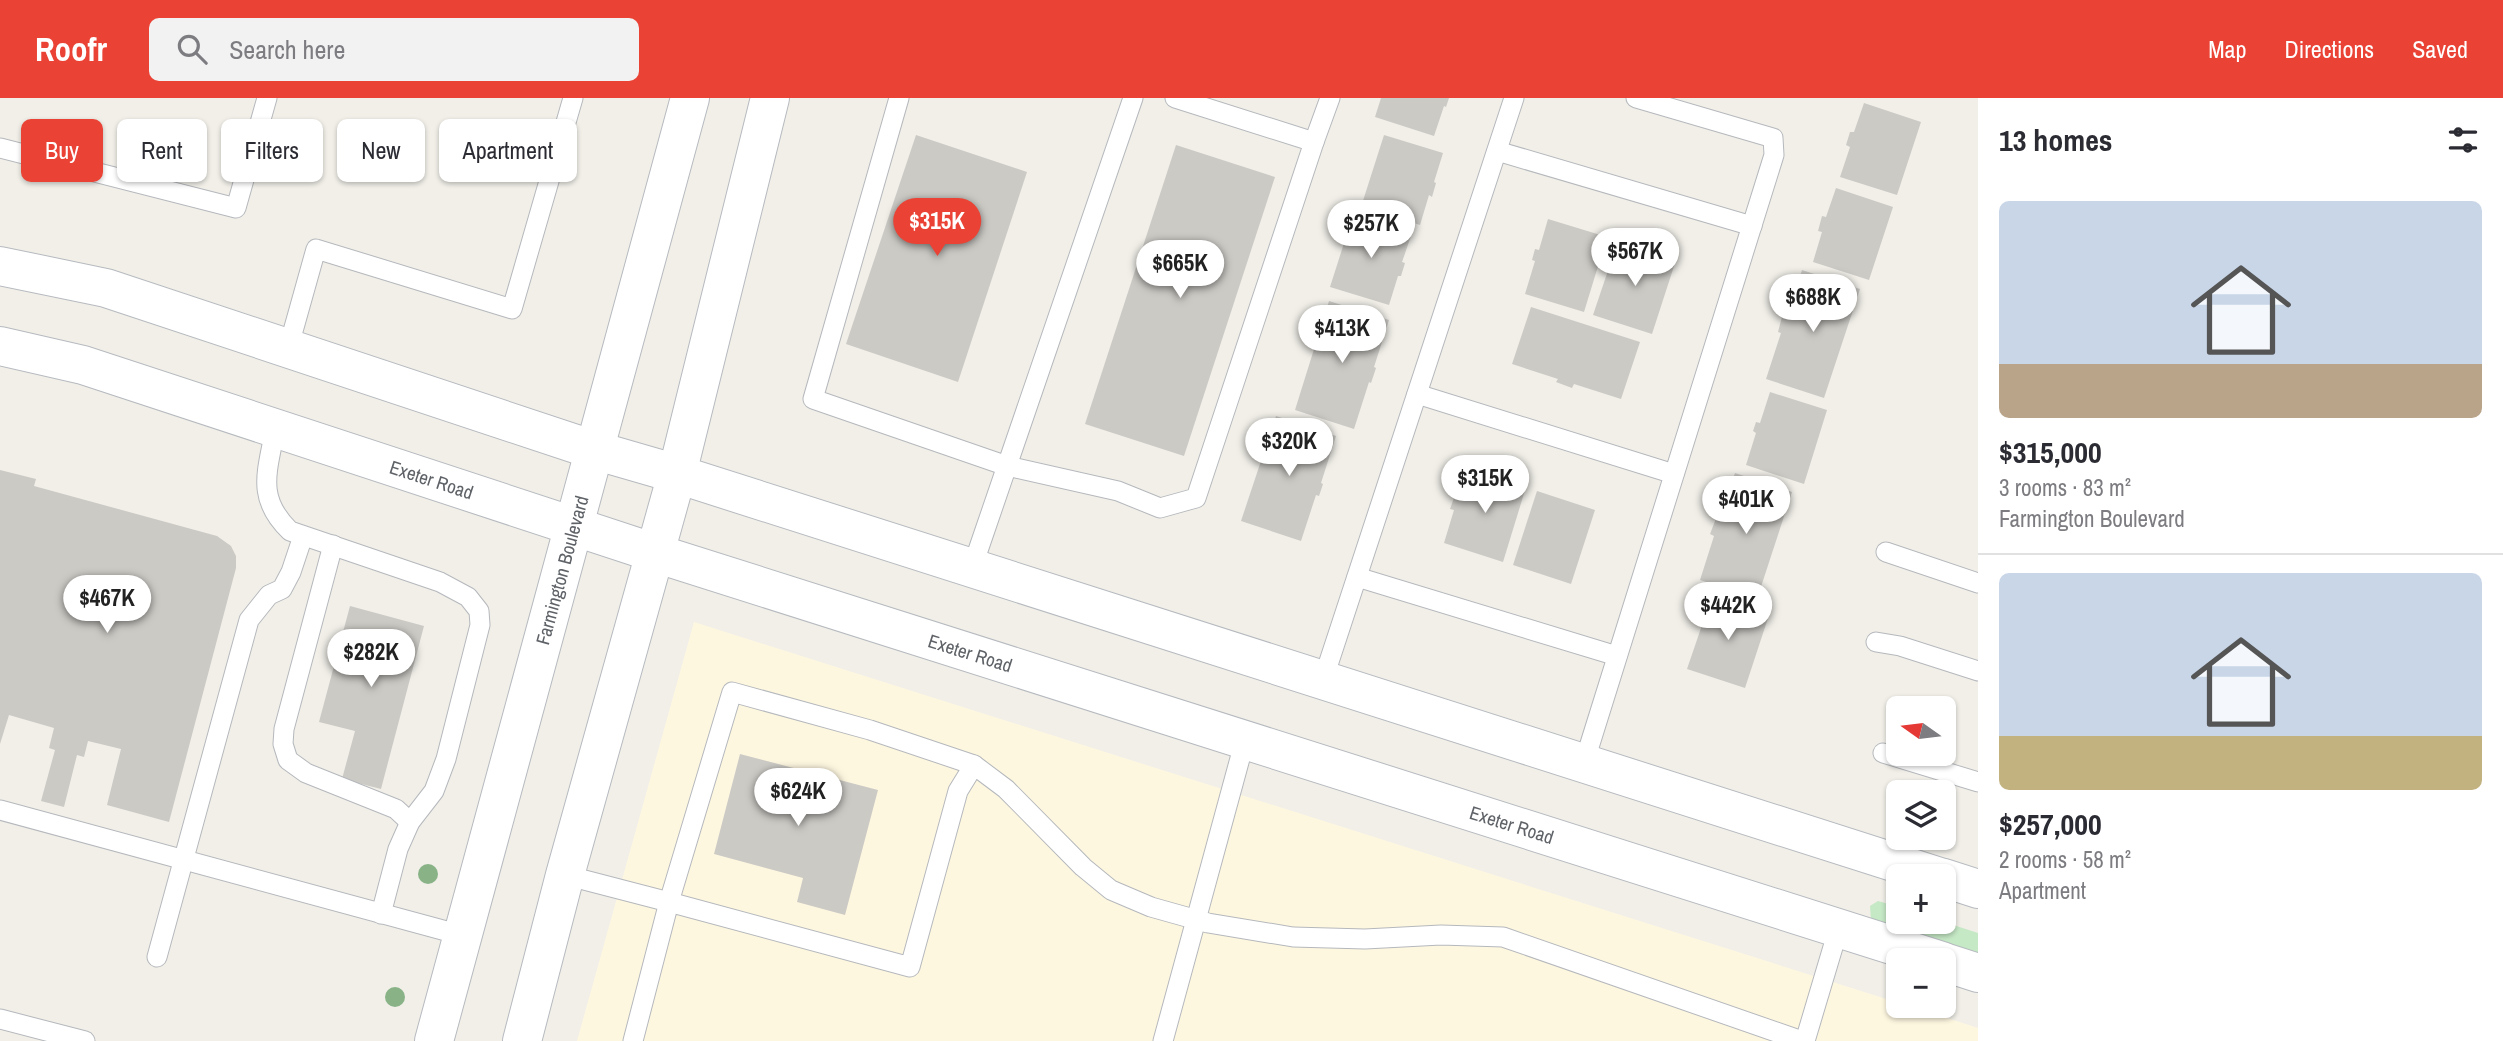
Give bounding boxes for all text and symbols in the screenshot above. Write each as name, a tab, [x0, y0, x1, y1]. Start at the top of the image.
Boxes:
search box	[149, 18, 639, 81]
text: Roofr	[35, 27, 107, 71]
icon: search	[173, 30, 211, 68]
text: Search here	[229, 32, 345, 67]
text: Map	[2208, 33, 2246, 65]
text: Directions	[2284, 33, 2374, 65]
text: Saved	[2412, 33, 2468, 65]
chip: Buy	[21, 119, 103, 182]
chip: Rent	[117, 119, 207, 182]
chip: Filters	[221, 119, 323, 182]
chip: New	[337, 119, 425, 182]
chip: Apartment	[439, 119, 577, 182]
text: 13 homes	[1999, 120, 2113, 160]
icon: filters	[2444, 121, 2482, 159]
pin: $315K	[888, 198, 986, 258]
pin: $257K	[1322, 200, 1420, 260]
text: $315K	[909, 205, 965, 236]
text: $257K	[1343, 207, 1399, 238]
pin: $567K	[1586, 228, 1684, 288]
text: $567K	[1607, 235, 1663, 266]
pin: $665K	[1131, 240, 1229, 300]
text: $665K	[1152, 247, 1208, 278]
icon: home	[2178, 247, 2304, 373]
pin: $688K	[1764, 274, 1862, 334]
text: $688K	[1785, 281, 1841, 312]
pin: $413K	[1293, 306, 1391, 365]
text: $413K	[1314, 312, 1370, 343]
pin: $320K	[1240, 418, 1338, 478]
text: $320K	[1261, 425, 1317, 456]
text: $315,000	[1999, 432, 2102, 472]
street label: Exeter Road	[386, 454, 477, 505]
pin: $315K	[1436, 456, 1534, 515]
text: $315K	[1457, 462, 1513, 493]
text: 3 rooms · 83 m²	[1999, 472, 2131, 503]
pin: $401K	[1697, 476, 1795, 536]
text: $401K	[1718, 483, 1774, 514]
street label: Farmington Boulevard	[529, 493, 595, 648]
text: Farmington Boulevard	[1999, 503, 2185, 534]
pin: $467K	[58, 575, 156, 635]
text: $467K	[79, 582, 135, 613]
pin: $442K	[1679, 582, 1777, 642]
text: $442K	[1700, 589, 1756, 620]
icon: home	[2178, 619, 2304, 745]
street label: Exeter Road	[925, 627, 1016, 678]
pin: $282K	[322, 630, 420, 689]
text: $282K	[343, 636, 399, 667]
north arrow	[1886, 696, 1956, 766]
map controls	[1886, 696, 1956, 1018]
pin: $624K	[749, 768, 847, 828]
text: $624K	[770, 775, 826, 806]
button: layers	[1886, 780, 1956, 850]
street label: Exeter Road	[1466, 799, 1557, 850]
text: $257,000	[1999, 804, 2102, 844]
text: 2 rooms · 58 m²	[1999, 844, 2131, 875]
button: +	[1886, 864, 1956, 934]
text: Apartment	[1999, 875, 2086, 906]
button: −	[1886, 948, 1956, 1018]

